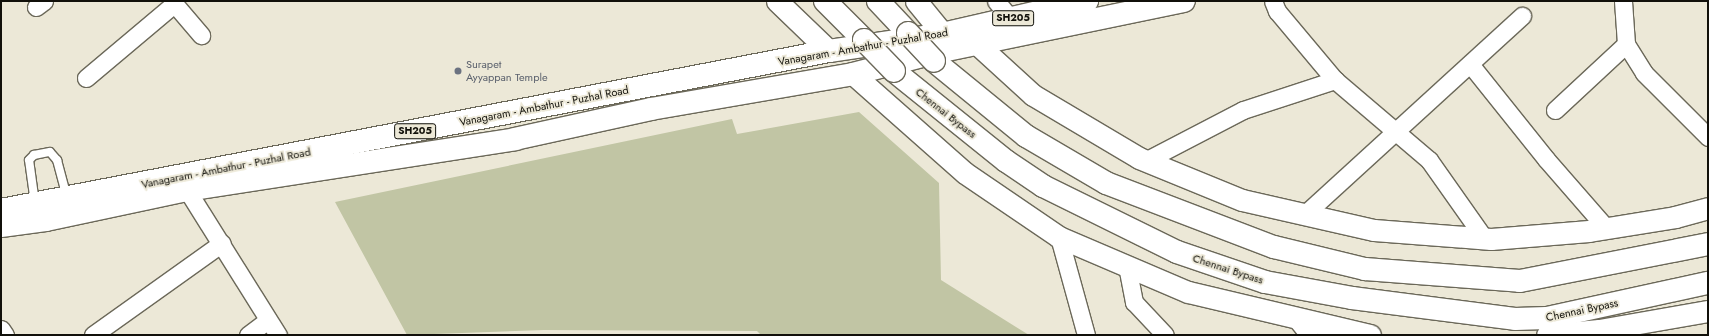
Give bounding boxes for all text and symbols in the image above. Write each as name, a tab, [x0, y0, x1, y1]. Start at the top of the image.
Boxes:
road number: SH205	[992, 10, 1034, 26]
street label: Vanagaram - Ambathur - Puzhal Road	[777, 26, 949, 68]
place label: Surapet Ayyappan Temple	[466, 58, 548, 84]
marker: Surapet Ayyappan Temple	[453, 66, 463, 76]
street label: Vanagaram - Ambathur - Puzhal Road	[458, 83, 630, 129]
street label: Chennai Bypass	[913, 85, 979, 141]
road number: SH205	[394, 123, 436, 139]
street label: Vanagaram - Ambathur - Puzhal Road	[140, 145, 312, 191]
street label: Chennai Bypass	[1191, 251, 1265, 287]
street label: Chennai Bypass	[1545, 296, 1619, 324]

